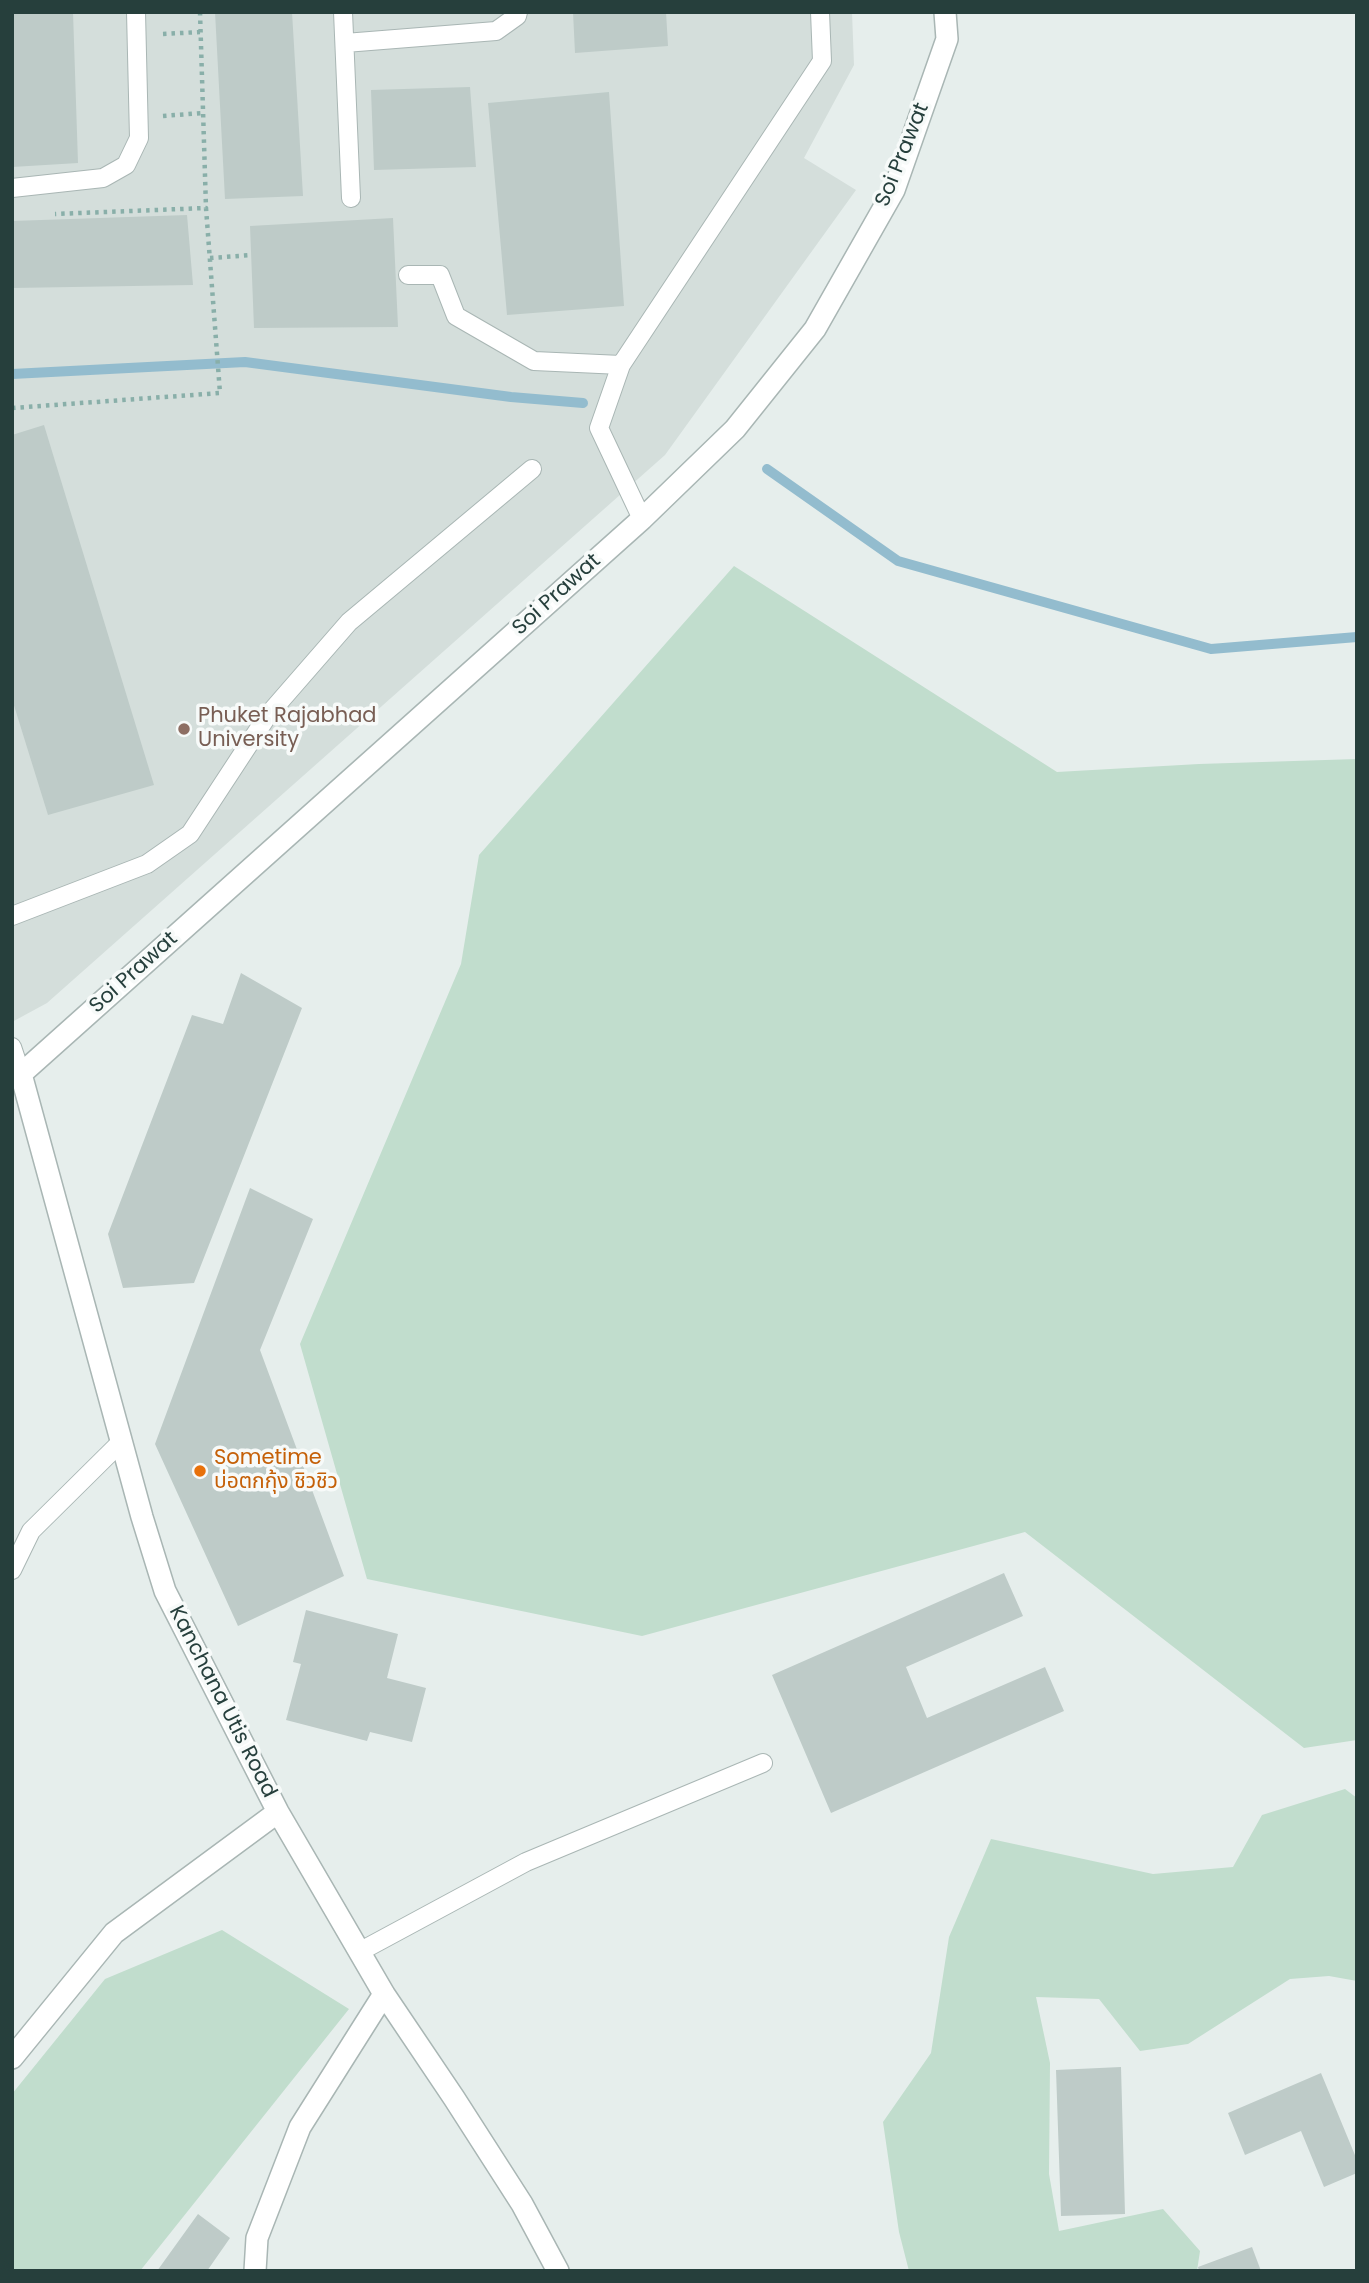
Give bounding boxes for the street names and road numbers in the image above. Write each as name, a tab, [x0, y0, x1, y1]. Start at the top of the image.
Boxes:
street label: Soi Prawat	[871, 99, 935, 211]
street label: Soi Prawat	[508, 549, 606, 641]
street label: Soi Prawat	[85, 927, 183, 1019]
street label: Kanchana Utis Road	[163, 1602, 281, 1802]

